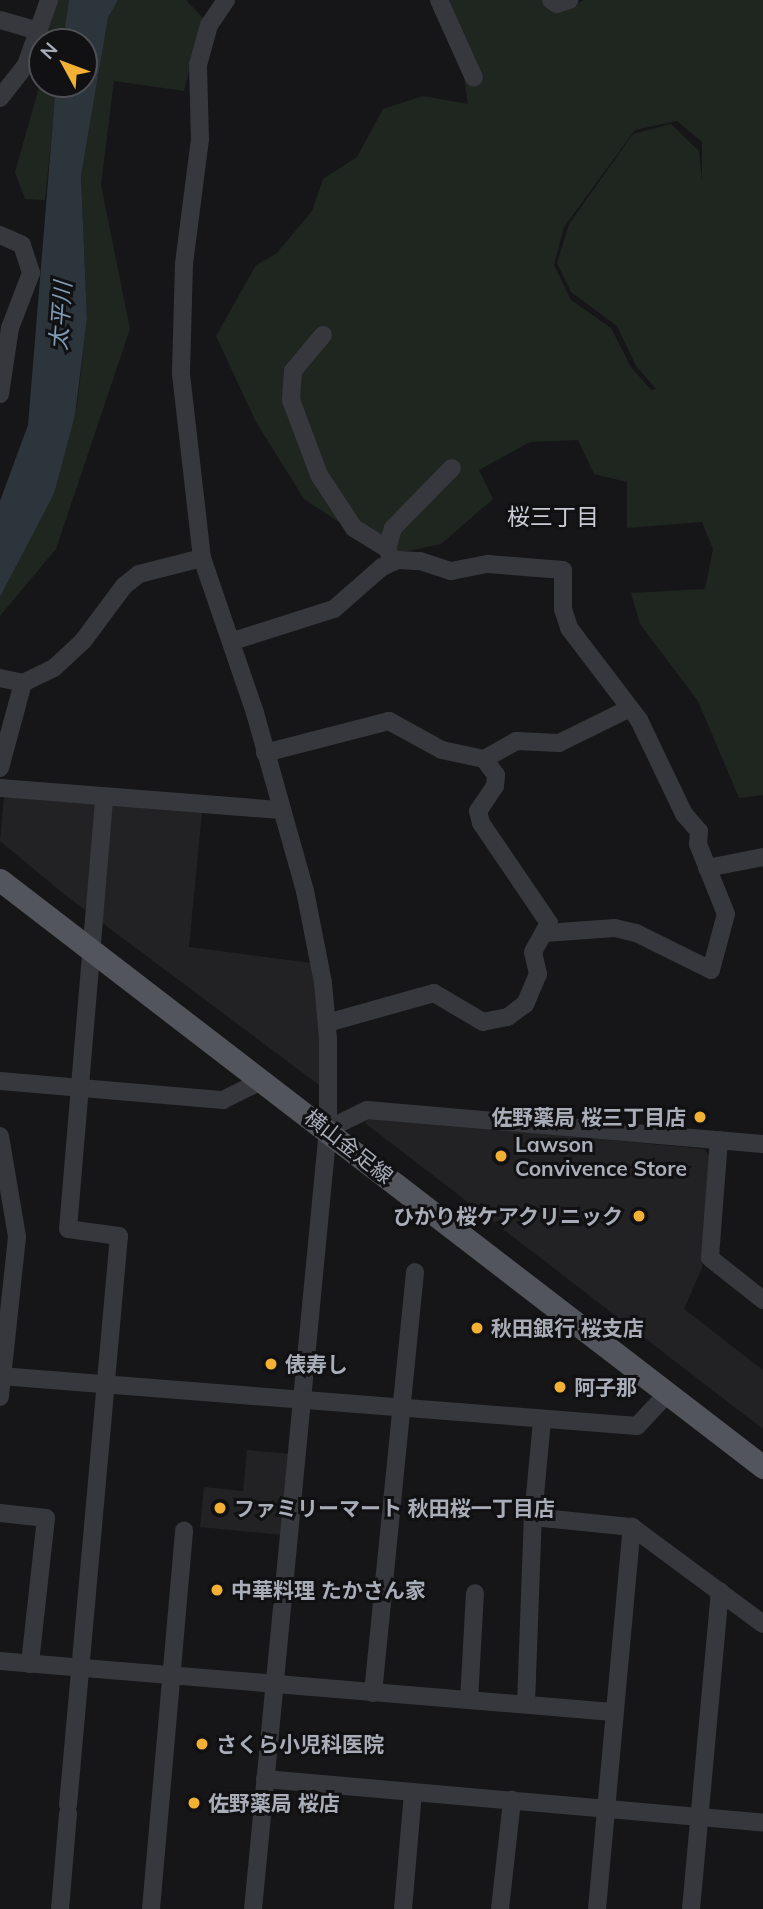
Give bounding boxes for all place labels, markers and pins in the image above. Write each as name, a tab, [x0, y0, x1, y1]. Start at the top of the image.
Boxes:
place label: 佐野薬局 桜三丁目店	[491, 1104, 686, 1130]
marker: 佐野薬局 桜三丁目店	[692, 1109, 708, 1125]
place label: Lawson Convivence Store	[515, 1131, 687, 1181]
marker: Lawson Convivence Store	[493, 1148, 509, 1164]
place label: ひかり桜ケアクリニック	[392, 1203, 623, 1229]
marker: ひかり桜ケアクリニック	[629, 1206, 649, 1226]
place label: 秋田銀行 桜支店	[491, 1315, 644, 1341]
marker: 秋田銀行 桜支店	[469, 1320, 485, 1336]
place label: 俵寿し	[285, 1351, 348, 1377]
marker: 俵寿し	[263, 1356, 279, 1372]
place label: 阿子那	[574, 1374, 637, 1400]
marker: 阿子那	[552, 1379, 568, 1395]
place label: ファミリーマート 秋田桜一丁目店	[234, 1495, 555, 1521]
marker: ファミリーマート 秋田桜一丁目店	[212, 1500, 228, 1516]
place label: 中華料理 たかさん家	[231, 1577, 426, 1603]
marker: 中華料理 たかさん家	[209, 1582, 225, 1598]
place label: さくら小児科医院	[216, 1731, 384, 1757]
marker: さくら小児科医院	[194, 1736, 210, 1752]
place label: 佐野薬局 桜店	[208, 1790, 340, 1816]
marker: 佐野薬局 桜店	[186, 1795, 202, 1811]

